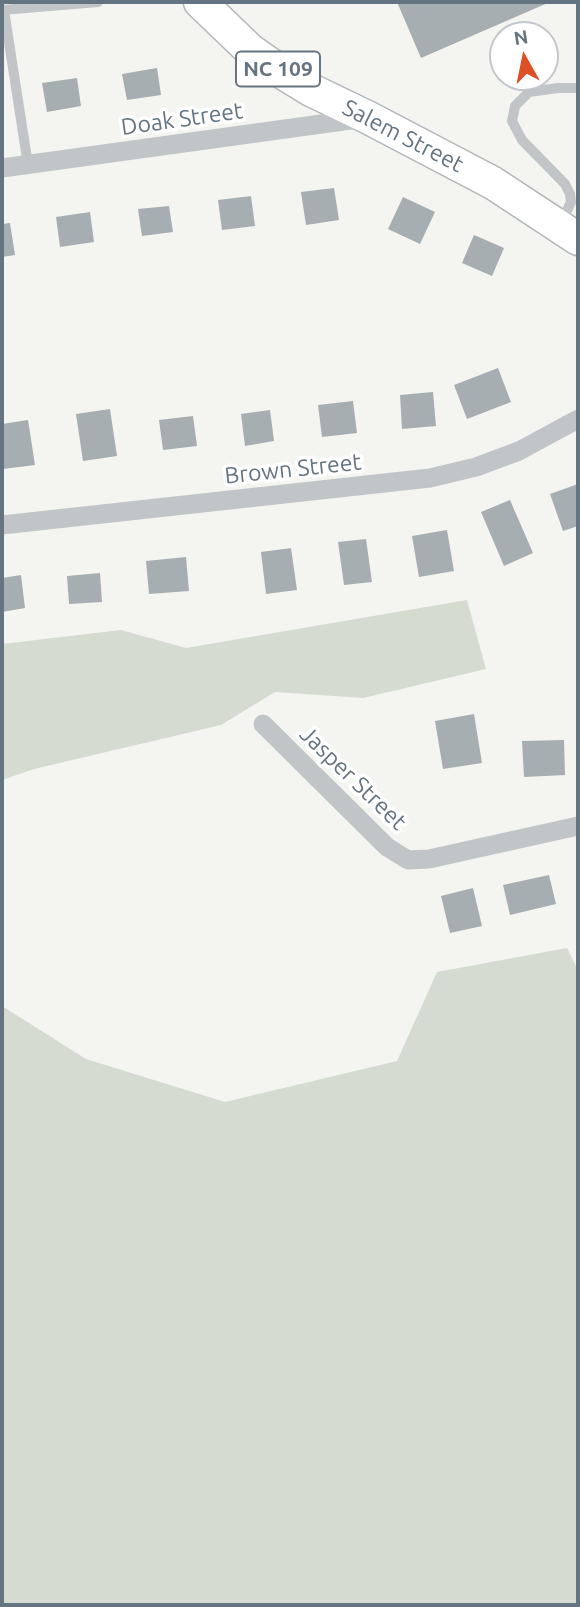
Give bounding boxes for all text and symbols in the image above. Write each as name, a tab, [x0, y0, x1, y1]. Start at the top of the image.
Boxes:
north arrow	[489, 21, 559, 91]
text: N	[512, 25, 530, 49]
road number: NC 109	[236, 52, 320, 86]
street label: Salem Street	[338, 94, 468, 178]
street label: Doak Street	[119, 97, 245, 141]
street label: Brown Street	[223, 448, 363, 490]
street label: Jasper Street	[294, 720, 412, 836]

